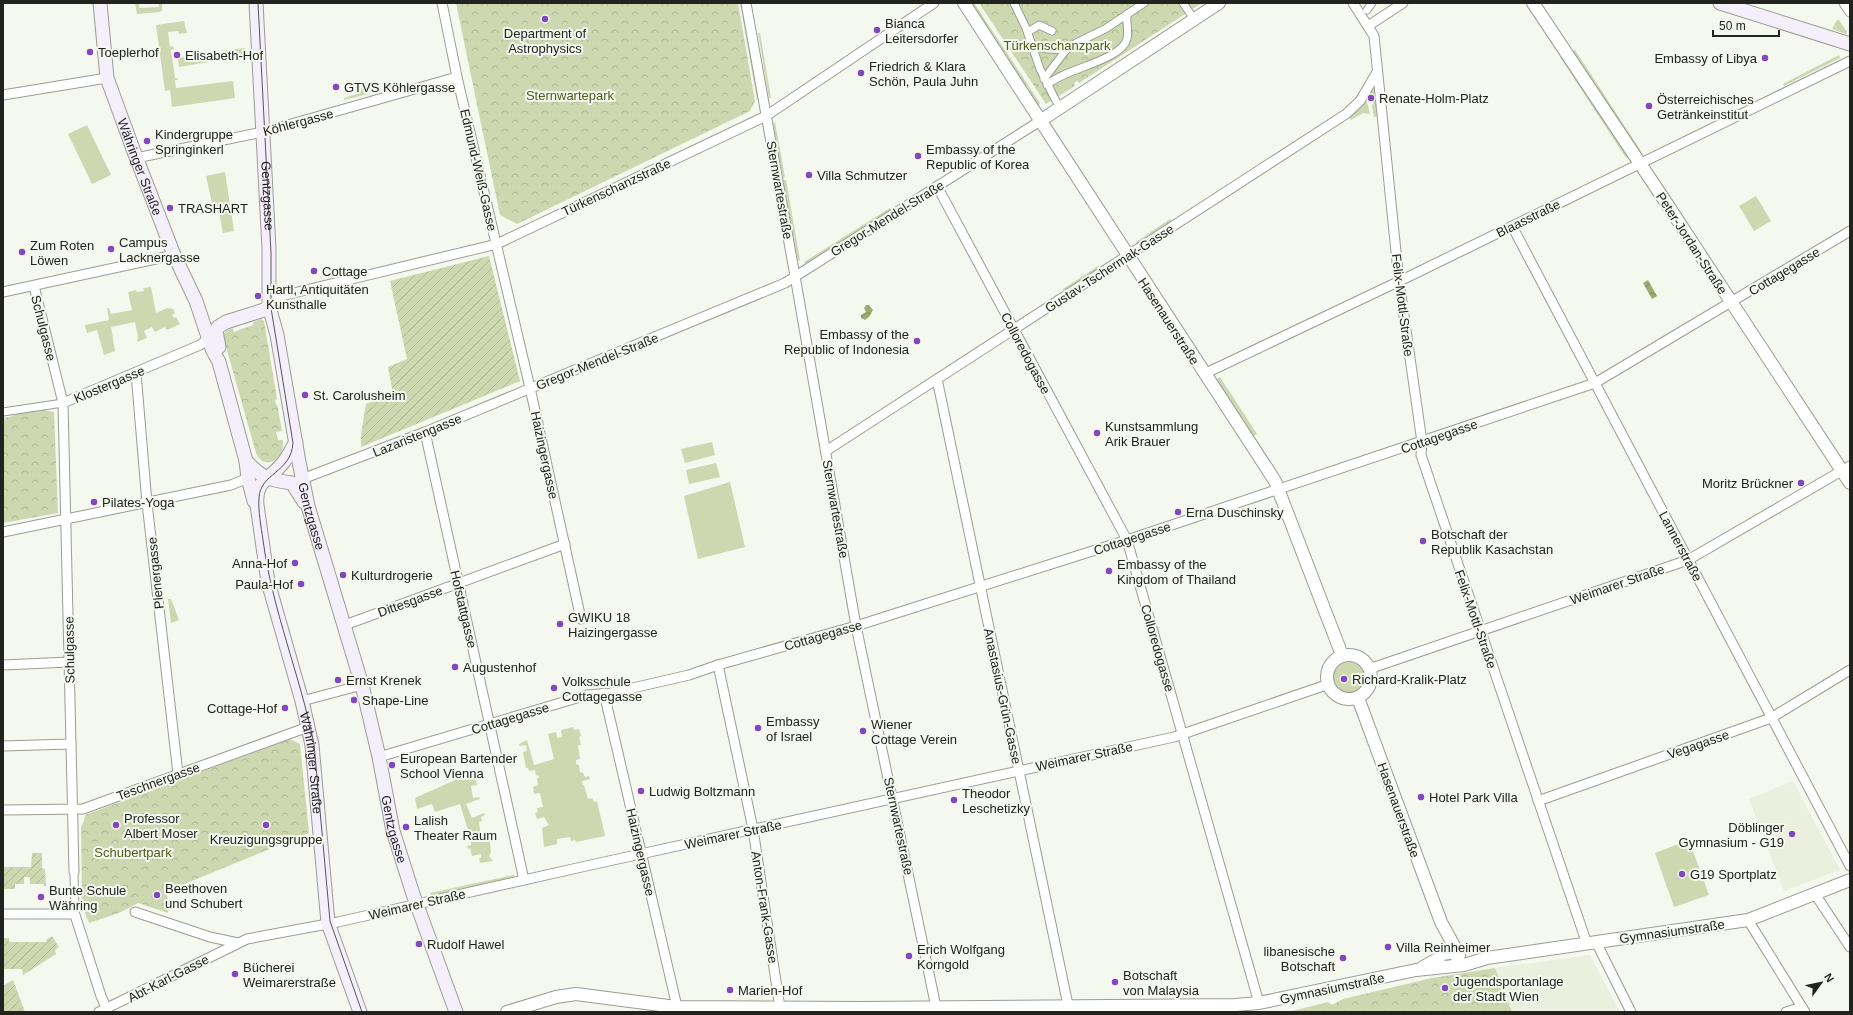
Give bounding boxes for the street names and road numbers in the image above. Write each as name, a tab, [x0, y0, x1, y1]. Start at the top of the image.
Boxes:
street label: Köhlergasse	[261, 106, 335, 139]
street label: Edmund-Weiß-Gasse	[457, 108, 500, 233]
street label: Währinger Straße	[114, 116, 165, 218]
street label: Sternwartestraße	[763, 140, 796, 240]
street label: Türkenschanzstraße	[559, 156, 673, 219]
street label: Gentzgasse	[258, 161, 277, 231]
street label: Gregor-Mendel-Straße	[828, 177, 947, 259]
street label: Peter-Jordan-Straße	[1653, 189, 1730, 297]
street label: Blaasstraße	[1494, 197, 1563, 240]
street label: Gustav-Tschermak-Gasse	[1042, 221, 1176, 316]
street label: Cottagegasse	[1746, 244, 1823, 299]
street label: Felix-Mottl-Straße	[1389, 253, 1416, 357]
street label: Hasenauerstraße	[1135, 275, 1202, 367]
street label: Schulgasse	[28, 294, 59, 363]
street label: Colloredogasse	[998, 310, 1053, 397]
street label: Gregor-Mendel-Straße	[534, 330, 661, 393]
street label: Klostergasse	[72, 363, 147, 406]
street label: Haizingergasse	[528, 410, 561, 500]
street label: Lazaristengasse	[370, 411, 464, 460]
street label: Cottagegasse	[1399, 416, 1480, 457]
street label: Sternwartestraße	[819, 459, 852, 559]
street label: Gentzgasse	[295, 481, 328, 552]
street label: Lannerstraße	[1656, 509, 1705, 584]
street label: Cottagegasse	[1092, 519, 1173, 558]
street label: Plenergasse	[144, 536, 167, 610]
street label: Weimarer Straße	[1568, 561, 1666, 608]
street label: Felix-Mottl-Straße	[1452, 568, 1499, 670]
street label: Hofstattgasse	[447, 569, 480, 650]
street label: Dittesgasse	[376, 583, 445, 620]
street label: Colloredogasse	[1138, 603, 1177, 694]
street label: Schulgasse	[61, 616, 78, 684]
street label: Cottagegasse	[783, 617, 864, 654]
street label: Anastasius-Grün-Gasse	[981, 627, 1024, 766]
street label: Cottagegasse	[470, 700, 551, 737]
street label: Währinger Straße	[297, 711, 325, 814]
street label: Vegagasse	[1665, 727, 1731, 762]
street label: Weimarer Straße	[1034, 739, 1134, 774]
street label: Teschnergasse	[115, 759, 202, 803]
street label: Hasenauerstraße	[1374, 760, 1423, 860]
street label: Sternwartestraße	[881, 776, 916, 876]
street label: Gentzgasse	[378, 794, 410, 865]
street label: Haizingergasse	[623, 807, 658, 897]
street label: Weimarer Straße	[683, 817, 783, 852]
street label: Anton-Frank-Gasse	[748, 850, 781, 964]
street label: Weimarer Straße	[367, 886, 467, 923]
street label: Gymnasiumstraße	[1618, 917, 1726, 946]
street label: Abt-Karl-Gasse	[125, 952, 211, 1005]
street label: Gymnasiumstraße	[1279, 970, 1386, 1007]

